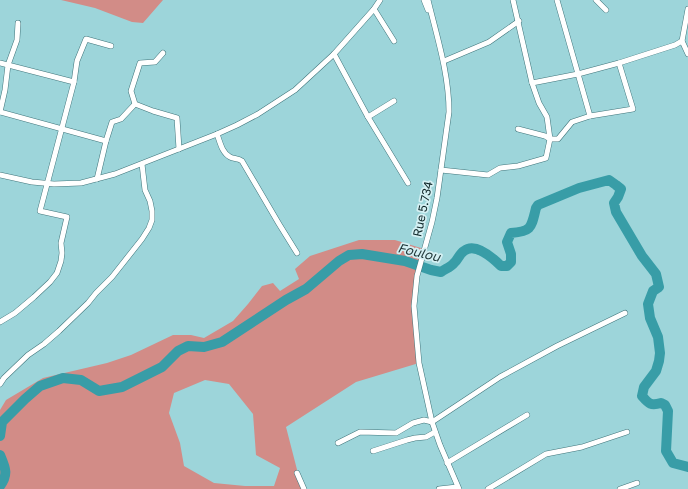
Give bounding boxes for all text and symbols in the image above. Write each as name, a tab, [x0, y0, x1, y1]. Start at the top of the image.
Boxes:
street label: Rue 5.734	[409, 180, 436, 238]
water label: Foulou	[396, 239, 443, 265]

